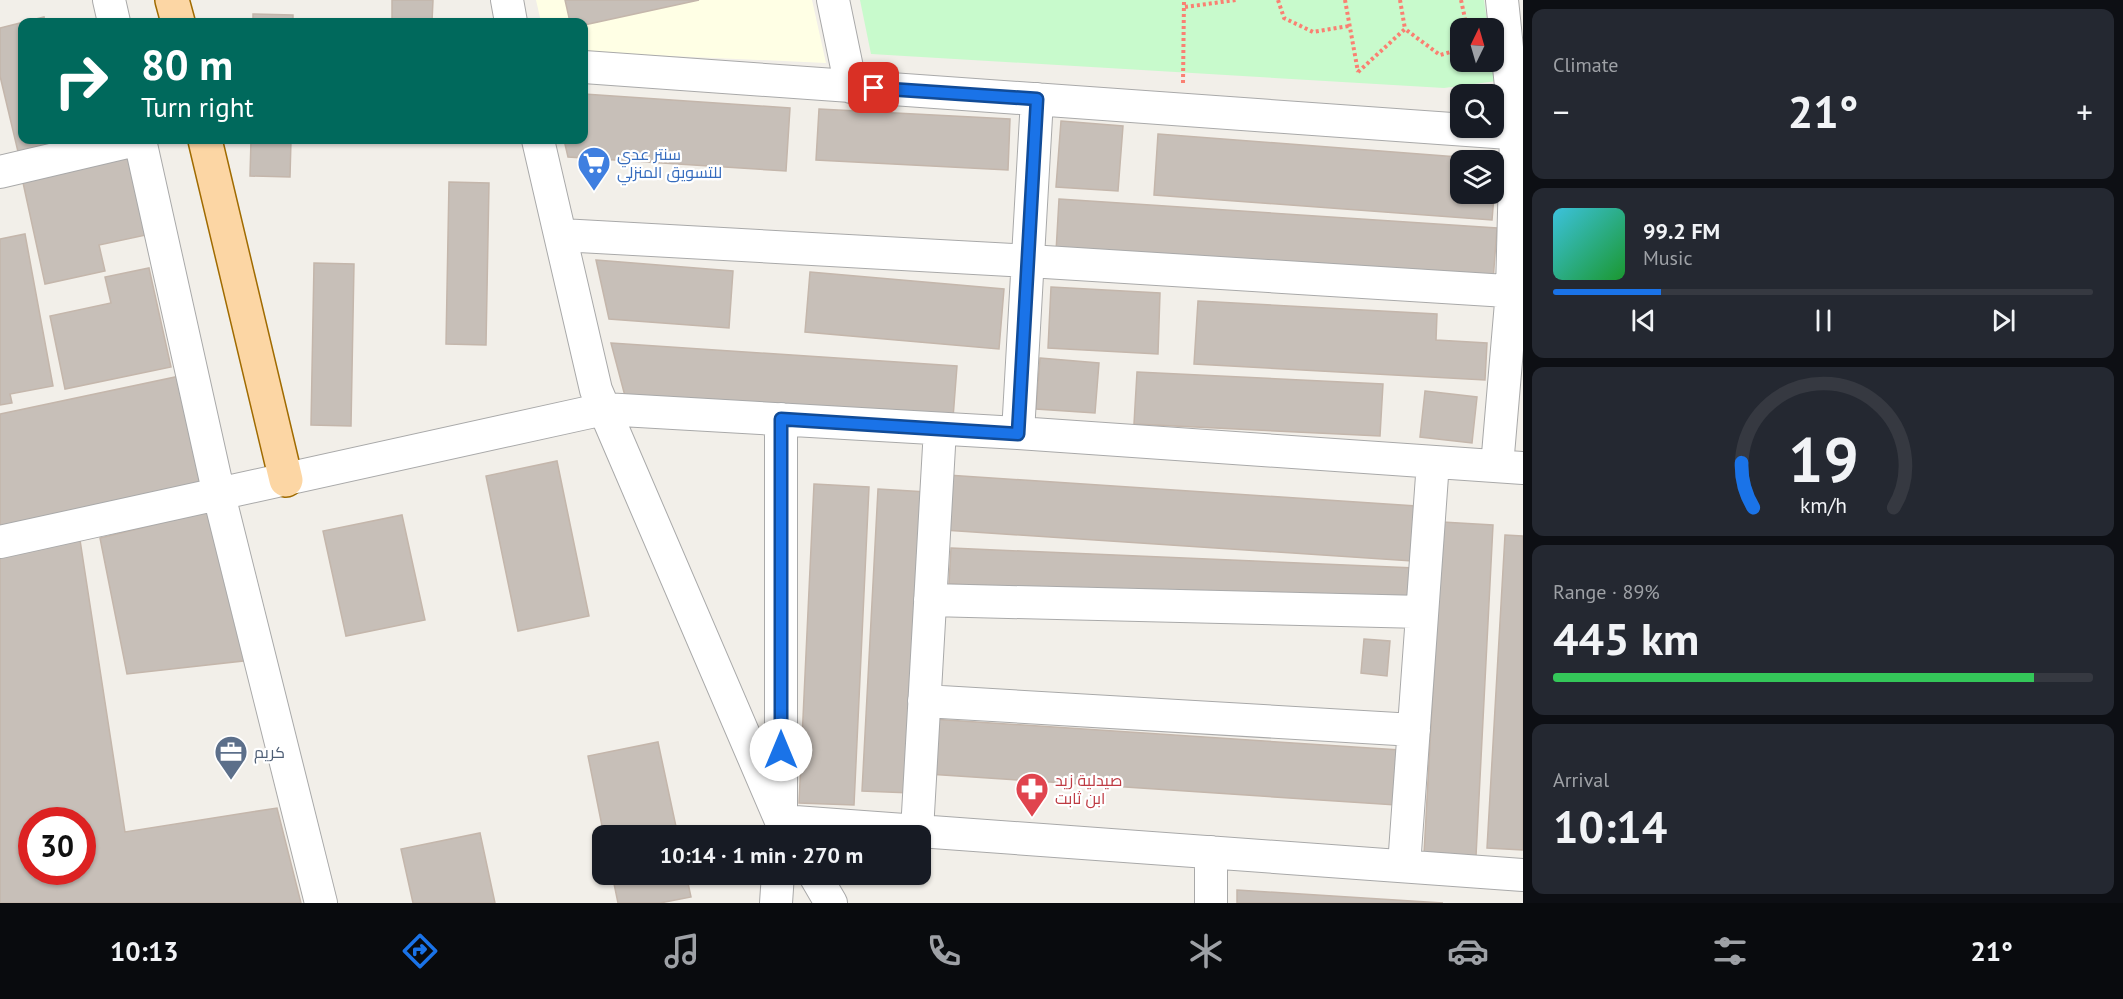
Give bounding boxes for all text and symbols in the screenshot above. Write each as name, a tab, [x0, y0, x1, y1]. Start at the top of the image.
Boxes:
north arrow	[1450, 18, 1504, 72]
map controls	[1450, 18, 1504, 204]
text: 80 m	[141, 37, 233, 92]
icon: right	[42, 42, 120, 120]
text: Climate	[1553, 52, 1619, 78]
pin	[848, 62, 899, 113]
icon: arrive	[857, 71, 890, 104]
text: 21°	[1788, 82, 1858, 140]
button: search	[1450, 84, 1504, 138]
text: Turn right	[141, 90, 254, 124]
text: −	[1553, 90, 1570, 133]
text: +	[2076, 90, 2093, 133]
place label: سنتر عدي للتسويق المنزلي	[617, 144, 722, 186]
supermarket icon: سنتر عدي للتسويق المنزلي	[576, 145, 612, 192]
button: layers	[1450, 150, 1504, 204]
text: 99.2 FM	[1643, 217, 1720, 245]
text: Music	[1643, 245, 1692, 271]
icon: previous	[1627, 304, 1660, 337]
icon: pause	[1807, 304, 1840, 337]
icon: next	[1987, 304, 2020, 337]
text: 19	[1788, 419, 1858, 500]
text: km/h	[1799, 492, 1846, 520]
text: Range · 89%	[1553, 579, 1660, 605]
text: 445 km	[1553, 609, 1699, 667]
position arrow	[749, 718, 813, 782]
office icon: كريم	[213, 734, 249, 781]
place label: كريم	[254, 742, 285, 764]
text: Arrival	[1553, 767, 1609, 793]
place label: صيدلية زيد ابن ثابت	[1055, 770, 1122, 809]
pharmacy icon: صيدلية زيد ابن ثابت	[1014, 771, 1050, 818]
text: 10:14	[1553, 797, 1667, 855]
speed limit sign: 30	[18, 807, 96, 885]
text: 10:14 · 1 min · 270 m	[660, 841, 863, 869]
icon: directions	[399, 930, 441, 972]
icon: music	[661, 930, 703, 972]
icon: phone	[923, 930, 965, 972]
icon: climate	[1185, 930, 1227, 972]
icon: car	[1447, 930, 1489, 972]
icon: filters	[1709, 930, 1751, 972]
text: 10:13	[110, 934, 179, 968]
text: 21°	[1971, 934, 2013, 968]

